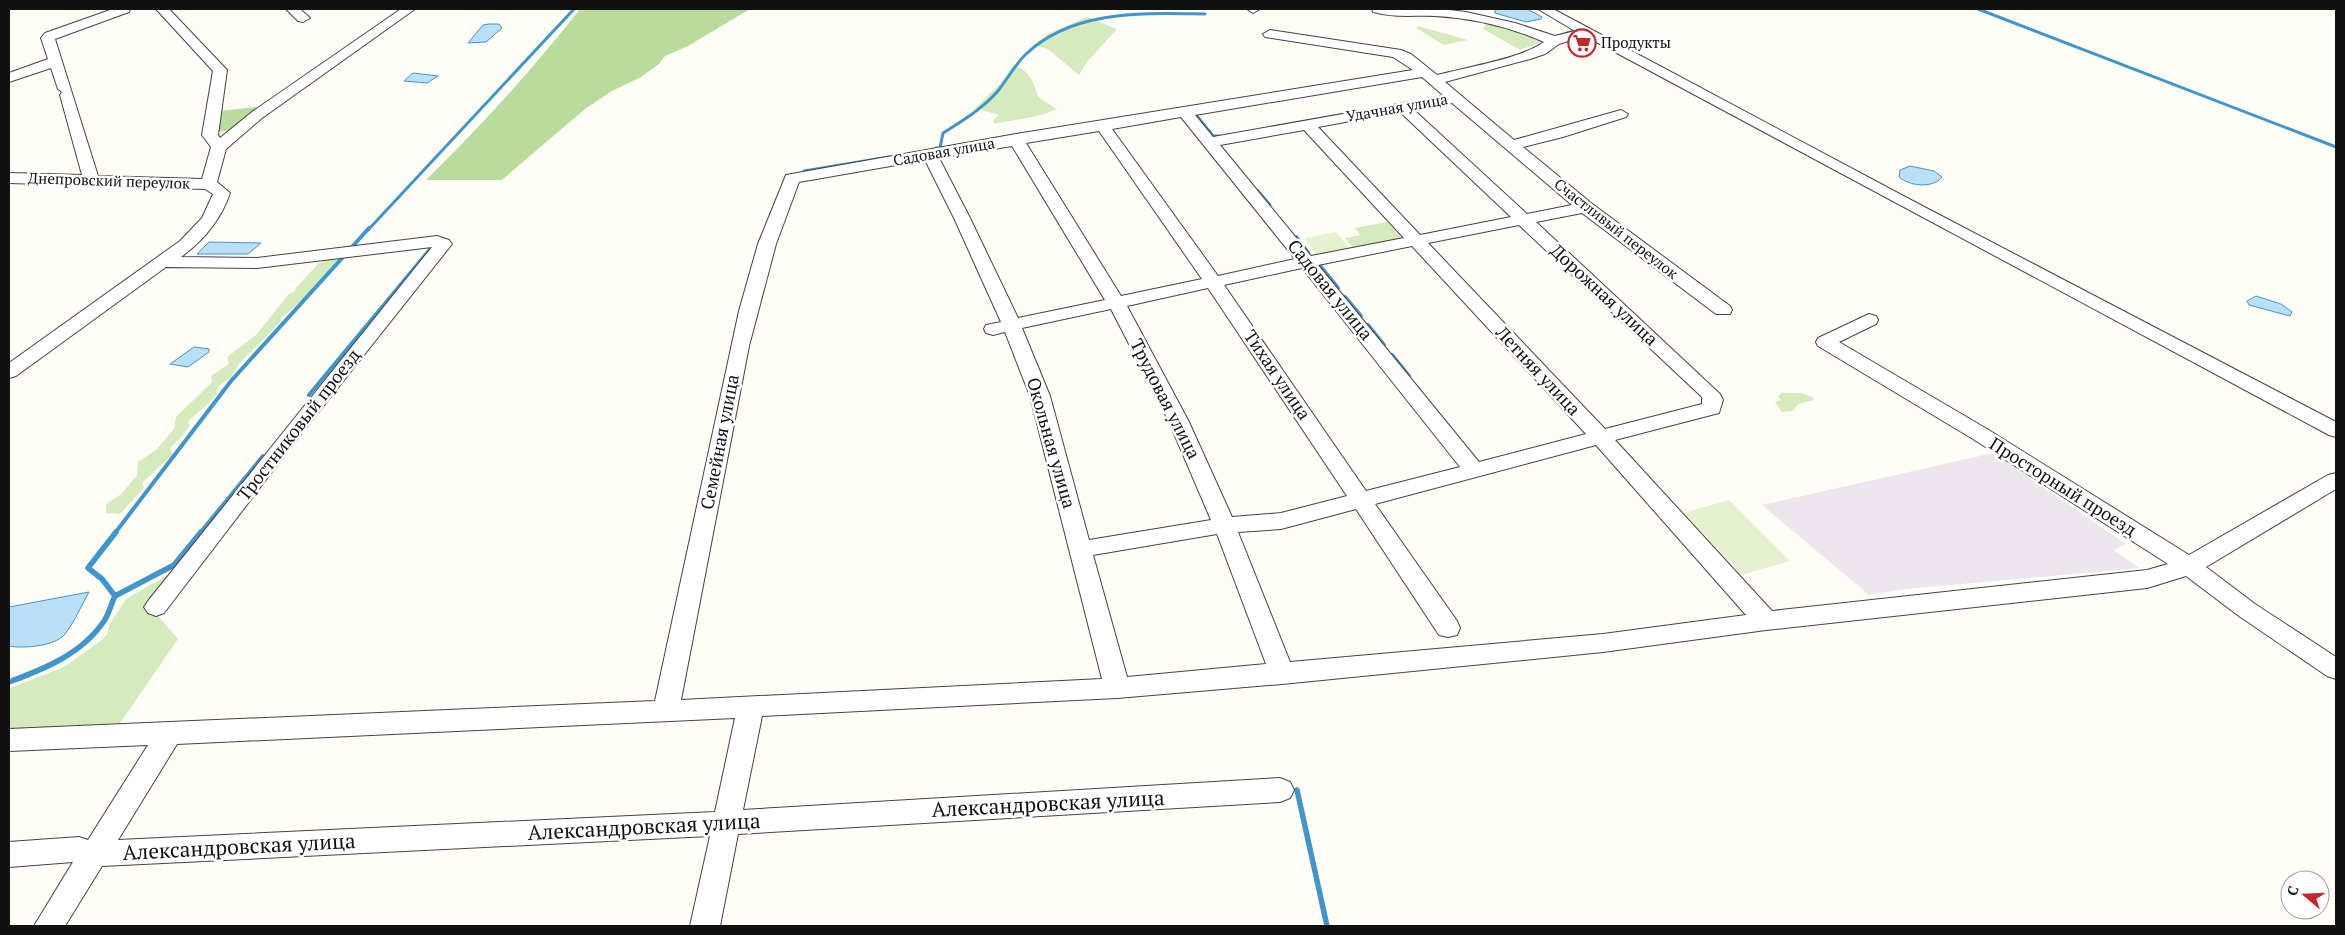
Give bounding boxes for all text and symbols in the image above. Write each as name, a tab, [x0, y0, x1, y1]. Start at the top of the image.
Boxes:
supermarket icon: Продукты	[1567, 28, 1597, 58]
place label: Продукты	[1601, 32, 1671, 52]
street label: Удачная улица	[1345, 88, 1450, 126]
street label: Садовая улица	[892, 132, 996, 170]
street label: Днепровский переулок	[28, 167, 191, 193]
street label: Счастливый переулок	[1550, 173, 1683, 284]
street label: Садовая улица	[1283, 234, 1379, 345]
street label: Дорожная улица	[1546, 238, 1664, 350]
street label: Летняя улица	[1490, 320, 1586, 420]
street label: Тихая улица	[1239, 325, 1317, 424]
street label: Трудовая улица	[1125, 334, 1206, 463]
street label: Тростниковый проезд	[231, 343, 365, 505]
street label: Семейная улица	[694, 372, 744, 511]
street label: Окольная улица	[1022, 375, 1082, 511]
street label: Просторный проезд	[1985, 431, 2142, 541]
street label: Александровская улица	[931, 783, 1165, 823]
street label: Александровская улица	[527, 806, 761, 846]
street label: Александровская улица	[122, 826, 356, 866]
north arrow	[2280, 870, 2330, 920]
text: С	[2282, 883, 2303, 898]

